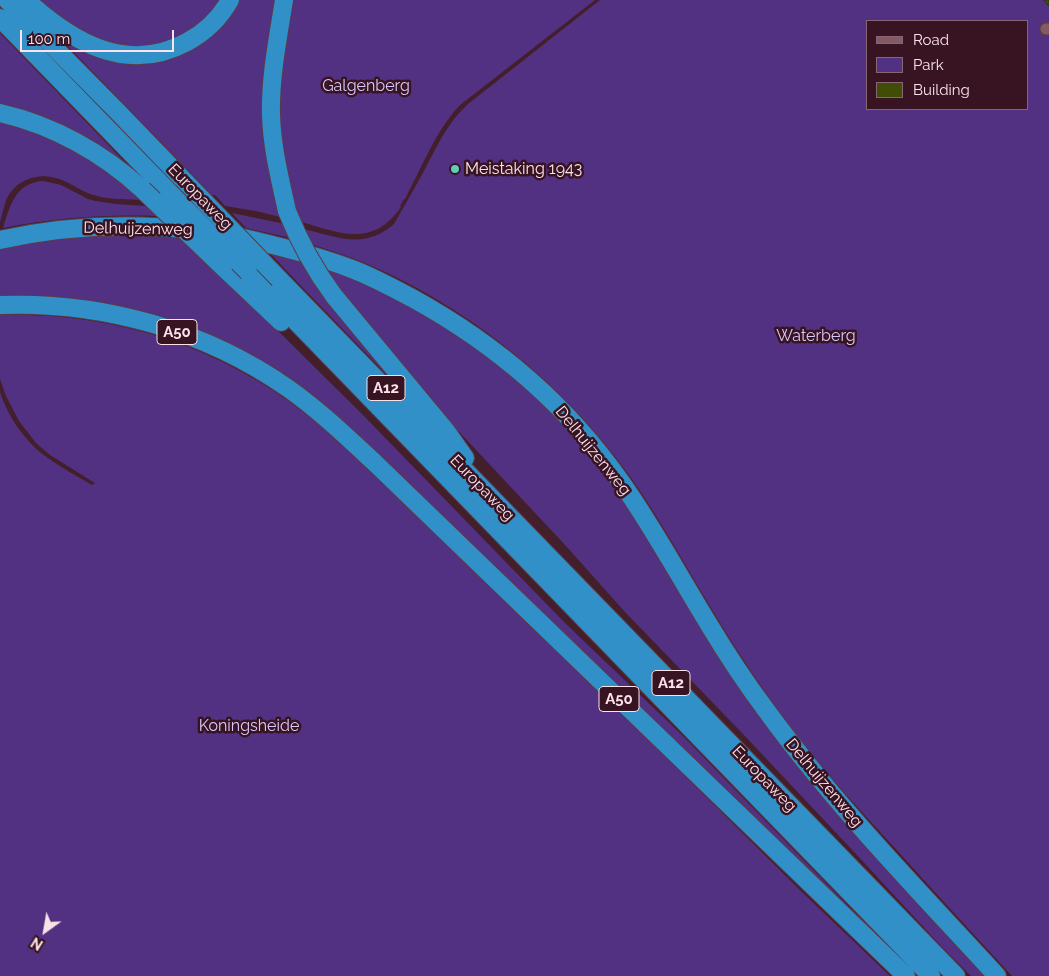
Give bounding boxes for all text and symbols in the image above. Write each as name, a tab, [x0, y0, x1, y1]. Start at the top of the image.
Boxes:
scale bar	[22, 20, 176, 52]
legend	[866, 20, 1029, 110]
text: 100 m	[28, 30, 70, 48]
text: Road	[913, 31, 949, 49]
text: Park	[913, 56, 944, 74]
park label: Galgenberg	[322, 76, 410, 96]
text: Building	[913, 81, 970, 99]
place label: Meistaking 1943	[465, 159, 582, 179]
street label: Europaweg	[164, 160, 236, 234]
marker: Meistaking 1943	[449, 163, 461, 175]
street label: Delhuijzenweg	[83, 218, 193, 240]
road number: A50	[157, 320, 197, 344]
park label: Waterberg	[776, 326, 856, 346]
road number: A12	[367, 376, 405, 400]
street label: Delhuijzenweg	[551, 402, 635, 500]
street label: Europaweg	[446, 451, 518, 525]
road number: A12	[652, 670, 690, 696]
road number: A50	[599, 686, 639, 712]
park label: Koningsheide	[199, 716, 299, 736]
street label: Delhuijzenweg	[782, 735, 866, 831]
street label: Europaweg	[728, 742, 800, 816]
north arrow	[20, 906, 70, 956]
text: N	[28, 934, 46, 953]

